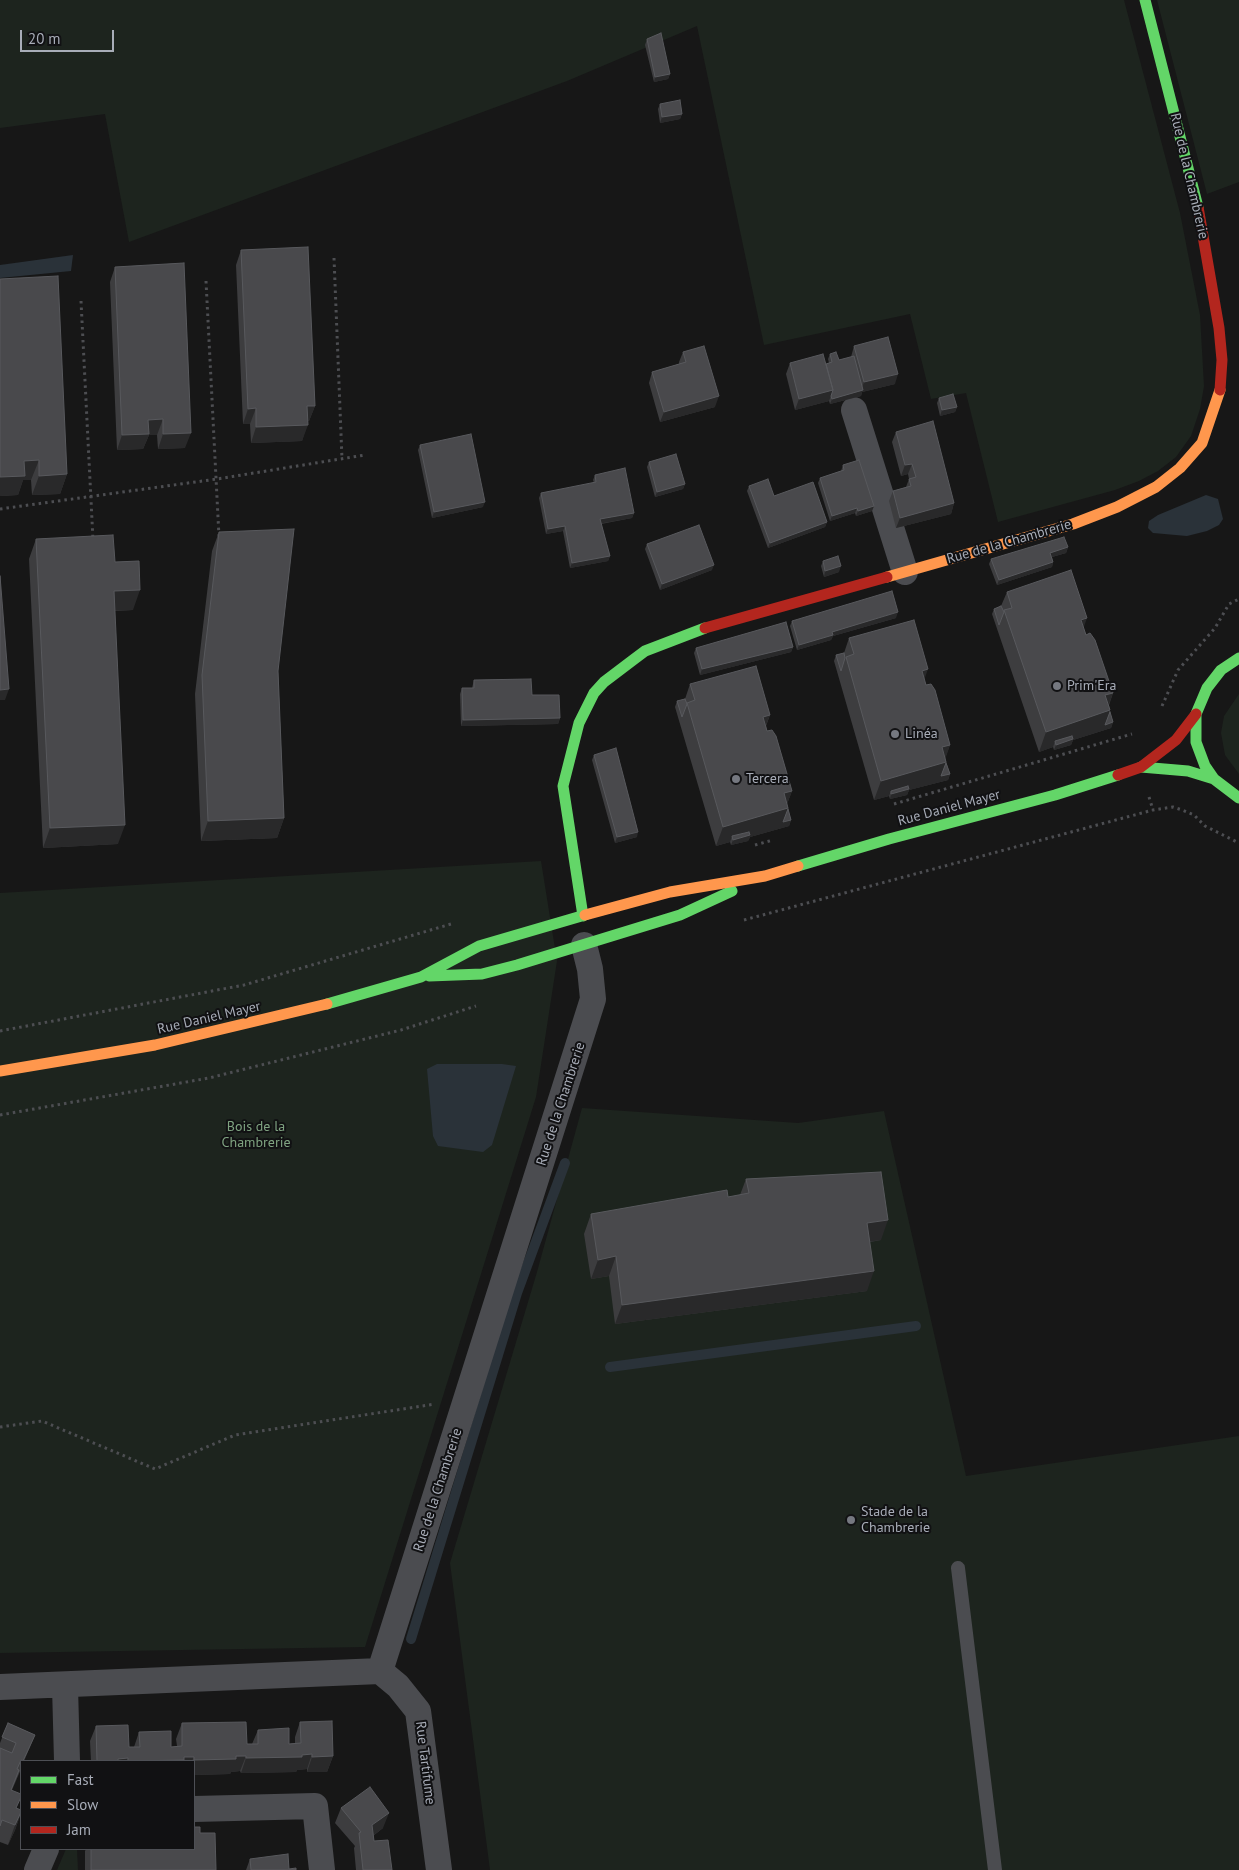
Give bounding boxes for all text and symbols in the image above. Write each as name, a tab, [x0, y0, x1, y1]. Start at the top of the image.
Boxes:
scale bar	[22, 20, 116, 52]
text: 20 m	[28, 29, 61, 48]
street label: Rue de la Chambrerie	[1166, 111, 1212, 241]
street label: Rue de la Chambrerie	[945, 516, 1073, 568]
place label: Prim'Era	[1067, 678, 1116, 694]
marker: Prim'Era	[1051, 680, 1063, 692]
place label: Linéa	[905, 726, 938, 742]
marker: Linéa	[889, 728, 901, 740]
place label: Tercera	[746, 771, 789, 787]
marker: Tercera	[730, 773, 742, 785]
street label: Rue Daniel Mayer	[896, 786, 1002, 830]
street label: Rue Daniel Mayer	[156, 998, 262, 1038]
street label: Rue de la Chambrerie	[533, 1040, 589, 1168]
park label: Bois de la Chambrerie	[221, 1119, 291, 1152]
street label: Rue de la Chambrerie	[410, 1426, 466, 1554]
place label: Stade de la Chambrerie	[861, 1504, 930, 1536]
marker: Stade de la Chambrerie	[845, 1514, 857, 1526]
street label: Rue Tartifume	[412, 1720, 438, 1806]
legend	[20, 1760, 195, 1850]
text: Fast	[67, 1770, 94, 1789]
text: Slow	[67, 1795, 98, 1814]
text: Jam	[67, 1820, 91, 1839]

